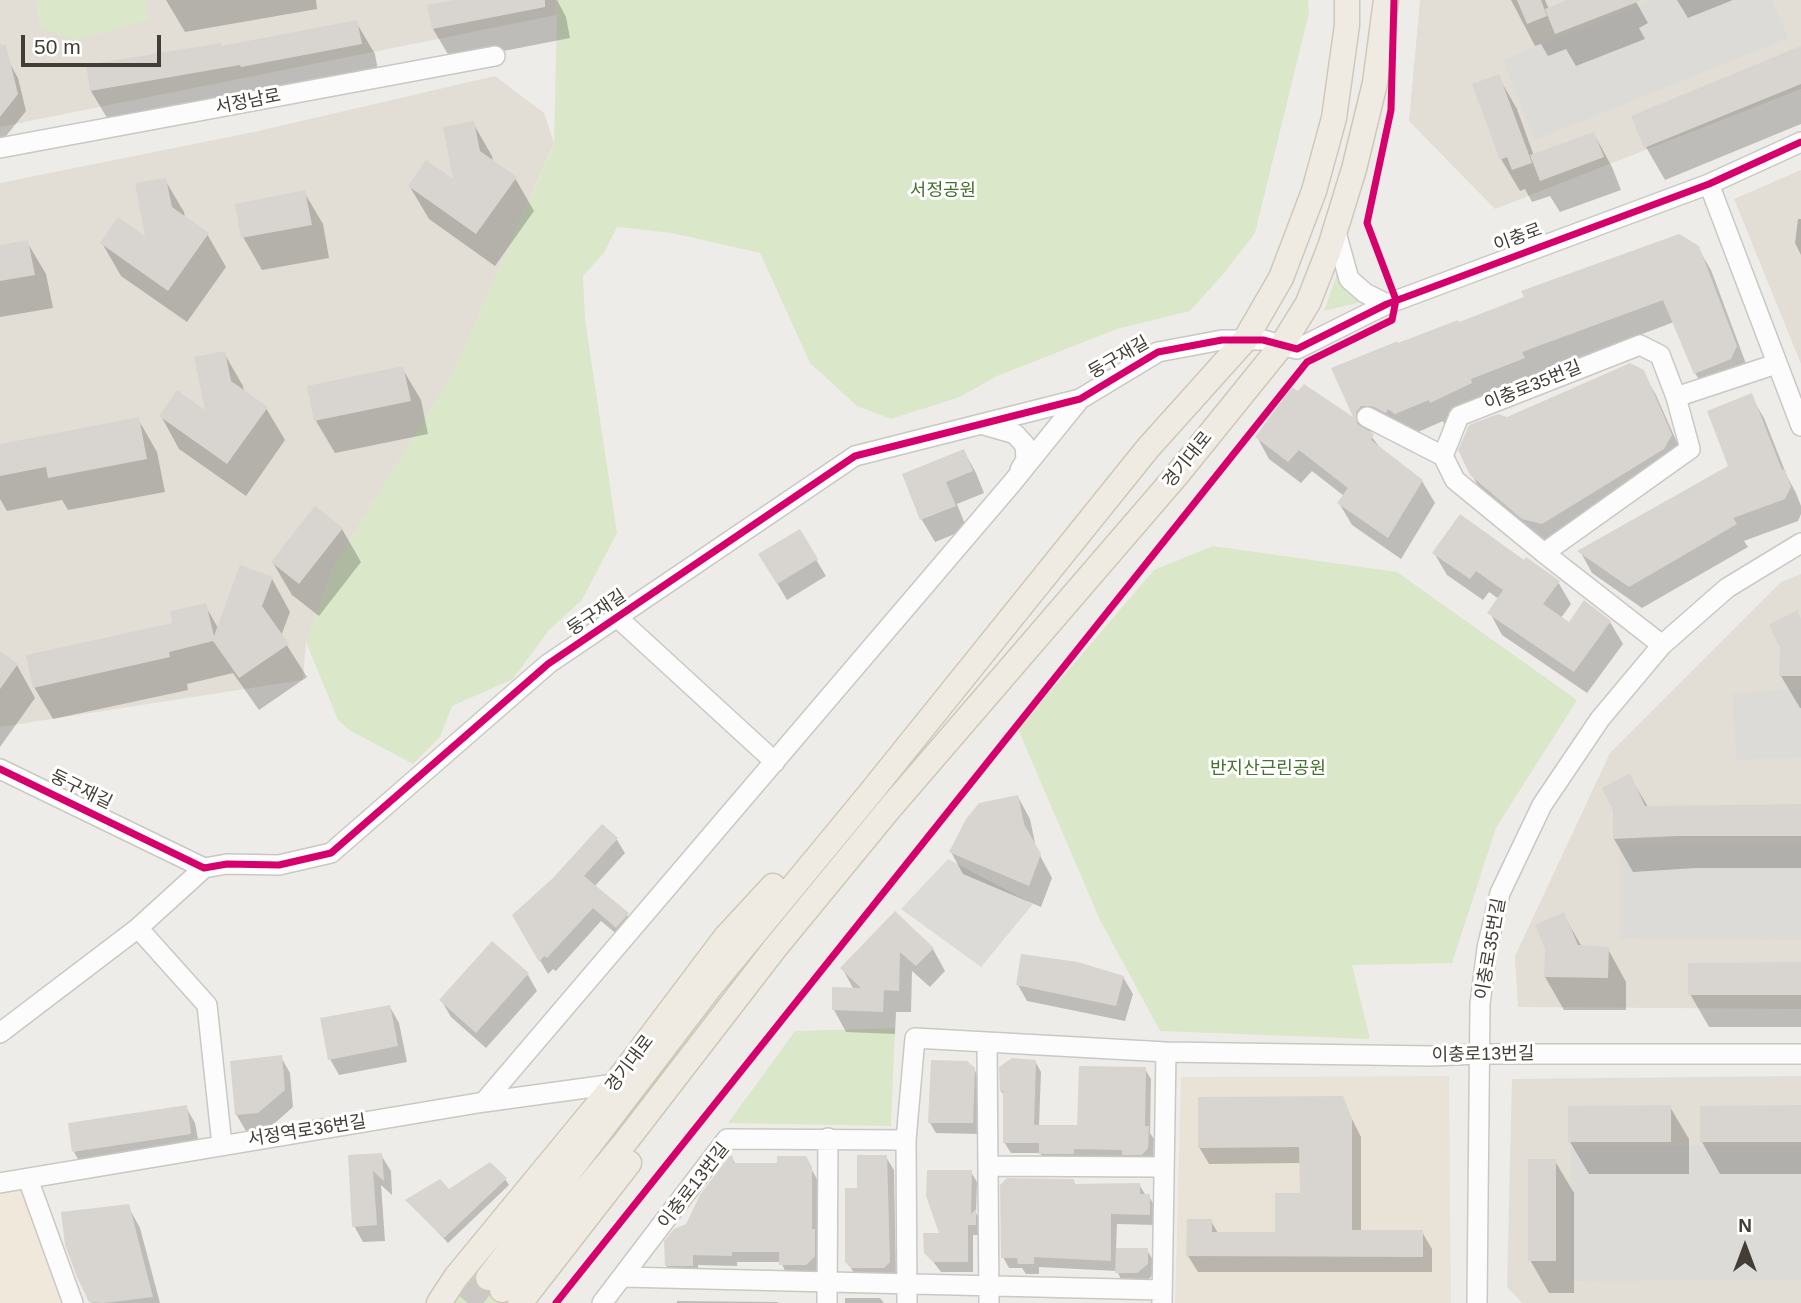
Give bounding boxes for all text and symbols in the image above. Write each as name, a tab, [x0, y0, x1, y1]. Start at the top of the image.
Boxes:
scale bar	[24, 21, 164, 65]
text: 50 m	[34, 35, 81, 58]
street label: 서정남로	[213, 85, 283, 119]
park label: 서정공원	[910, 180, 976, 202]
street label: 이충로	[1491, 219, 1545, 257]
street label: 둥구재길	[1085, 332, 1153, 384]
street label: 이충로35번길	[1481, 357, 1585, 415]
street label: 경기대로	[1159, 427, 1217, 493]
street label: 둥구재길	[564, 586, 630, 640]
park label: 반지산근린공원	[1210, 758, 1326, 780]
street label: 둥구재길	[46, 766, 116, 814]
street label: 이충로35번길	[1471, 896, 1511, 1002]
street label: 경기대로	[601, 1031, 659, 1097]
street label: 이충로13번길	[1431, 1043, 1535, 1067]
street label: 서정역로36번길	[246, 1111, 368, 1151]
street label: 이충로13번길	[654, 1139, 734, 1233]
north arrow	[1710, 1212, 1780, 1282]
text: N	[1738, 1215, 1752, 1236]

